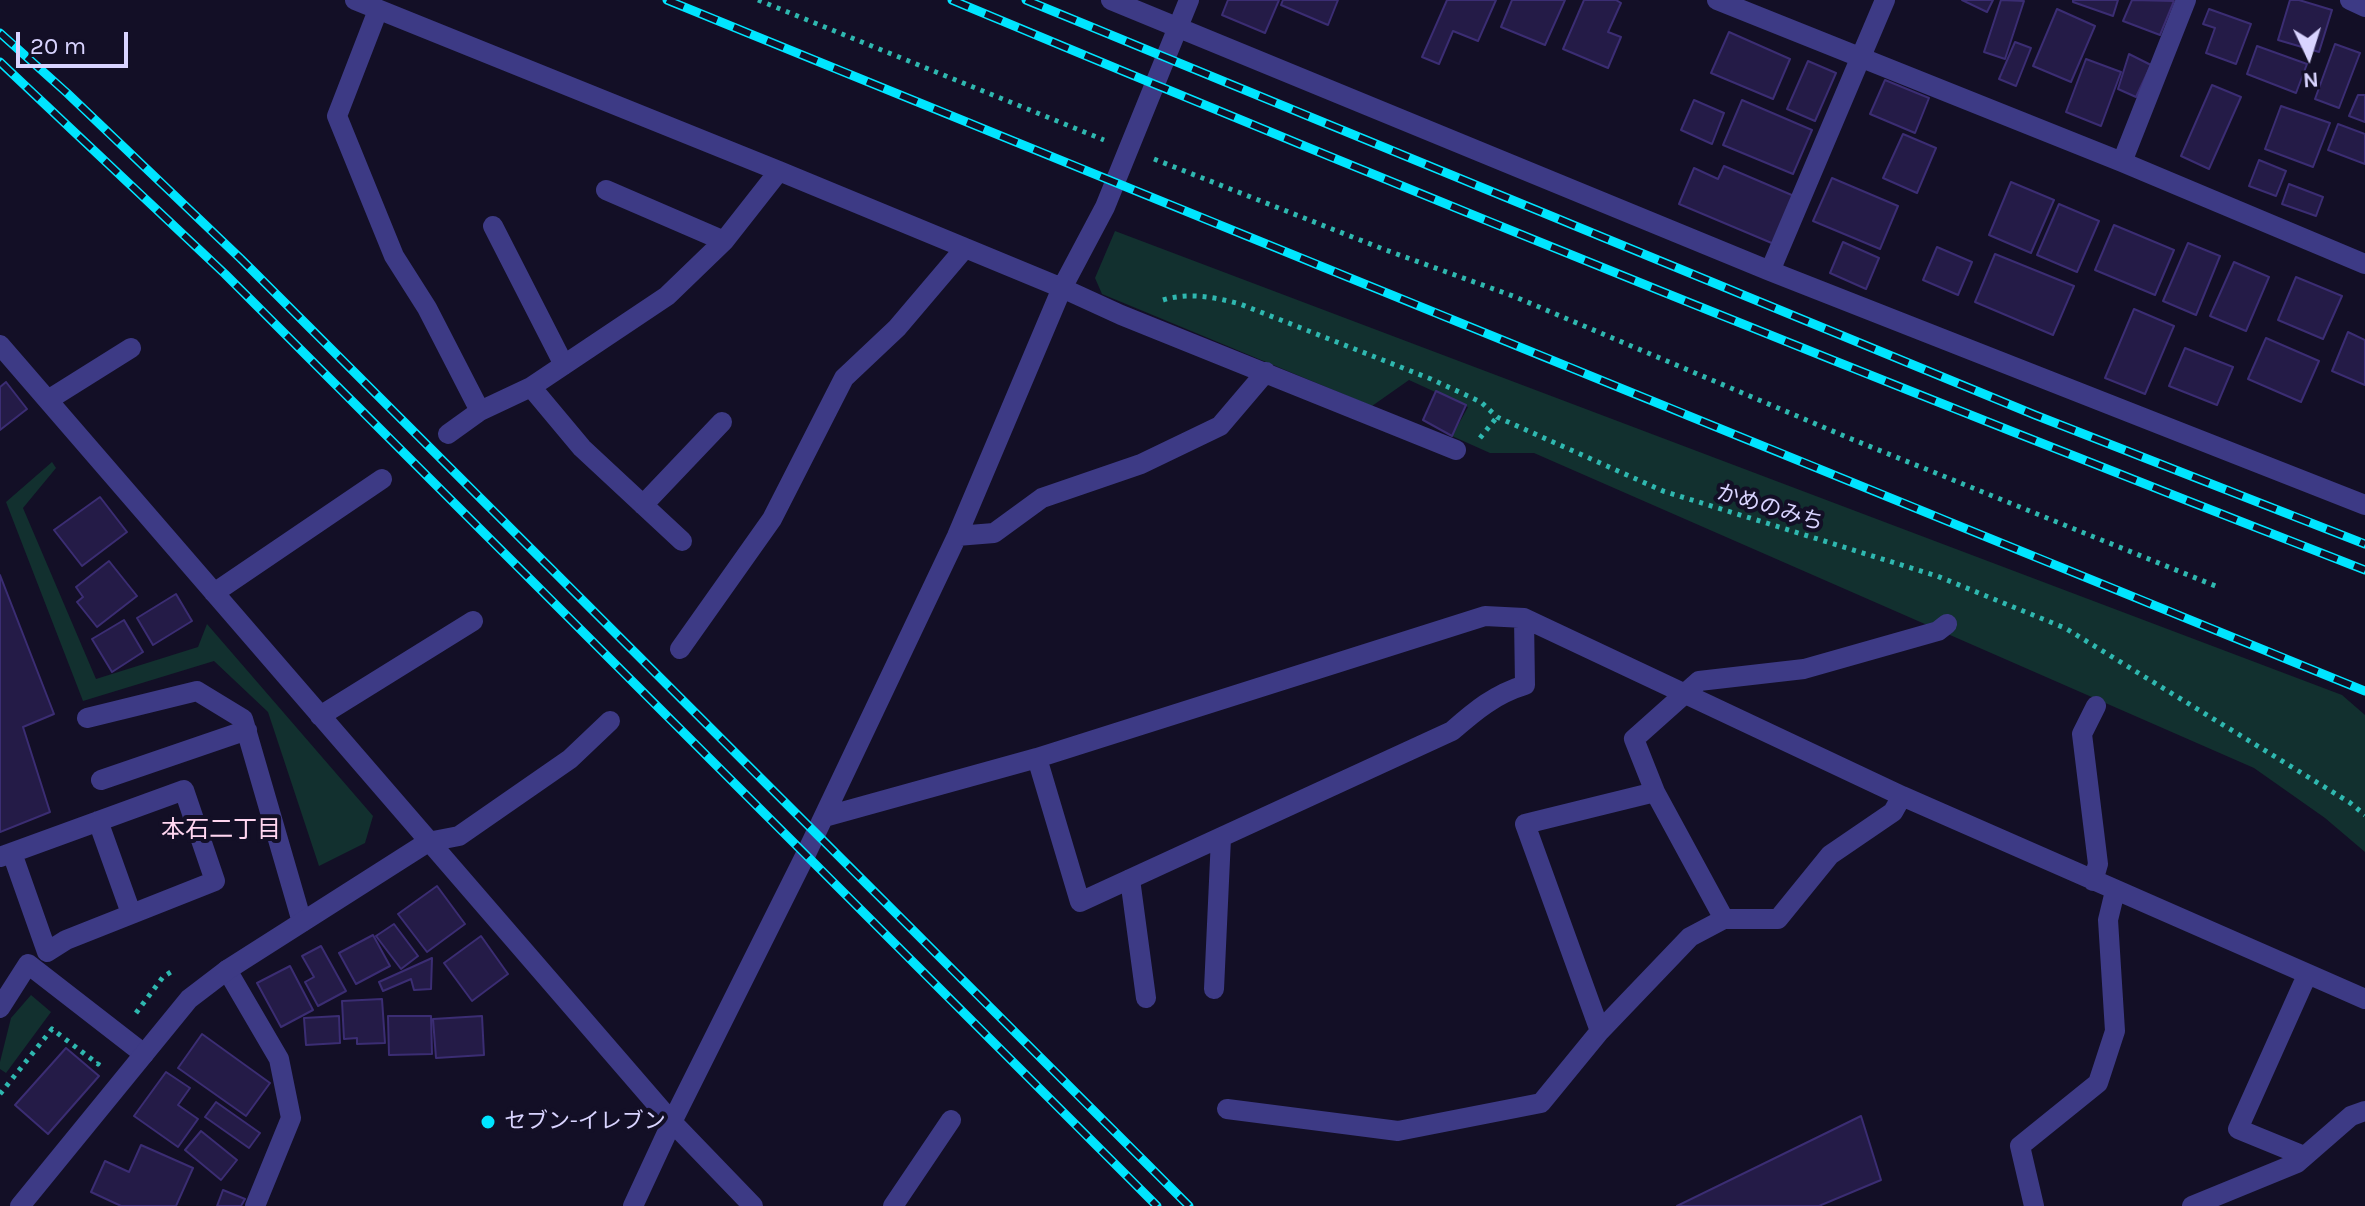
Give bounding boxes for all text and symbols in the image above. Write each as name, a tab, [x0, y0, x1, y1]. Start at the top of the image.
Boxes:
scale bar	[20, 16, 132, 66]
north arrow	[2269, 16, 2349, 96]
text: 20 m	[30, 32, 86, 60]
text: N	[2302, 66, 2319, 93]
street label: かめのみち	[1714, 479, 1826, 537]
district label: 本石二丁目	[161, 816, 281, 844]
place label: セブン-イレブン	[504, 1109, 666, 1135]
marker: セブン-イレブン	[479, 1113, 497, 1131]

